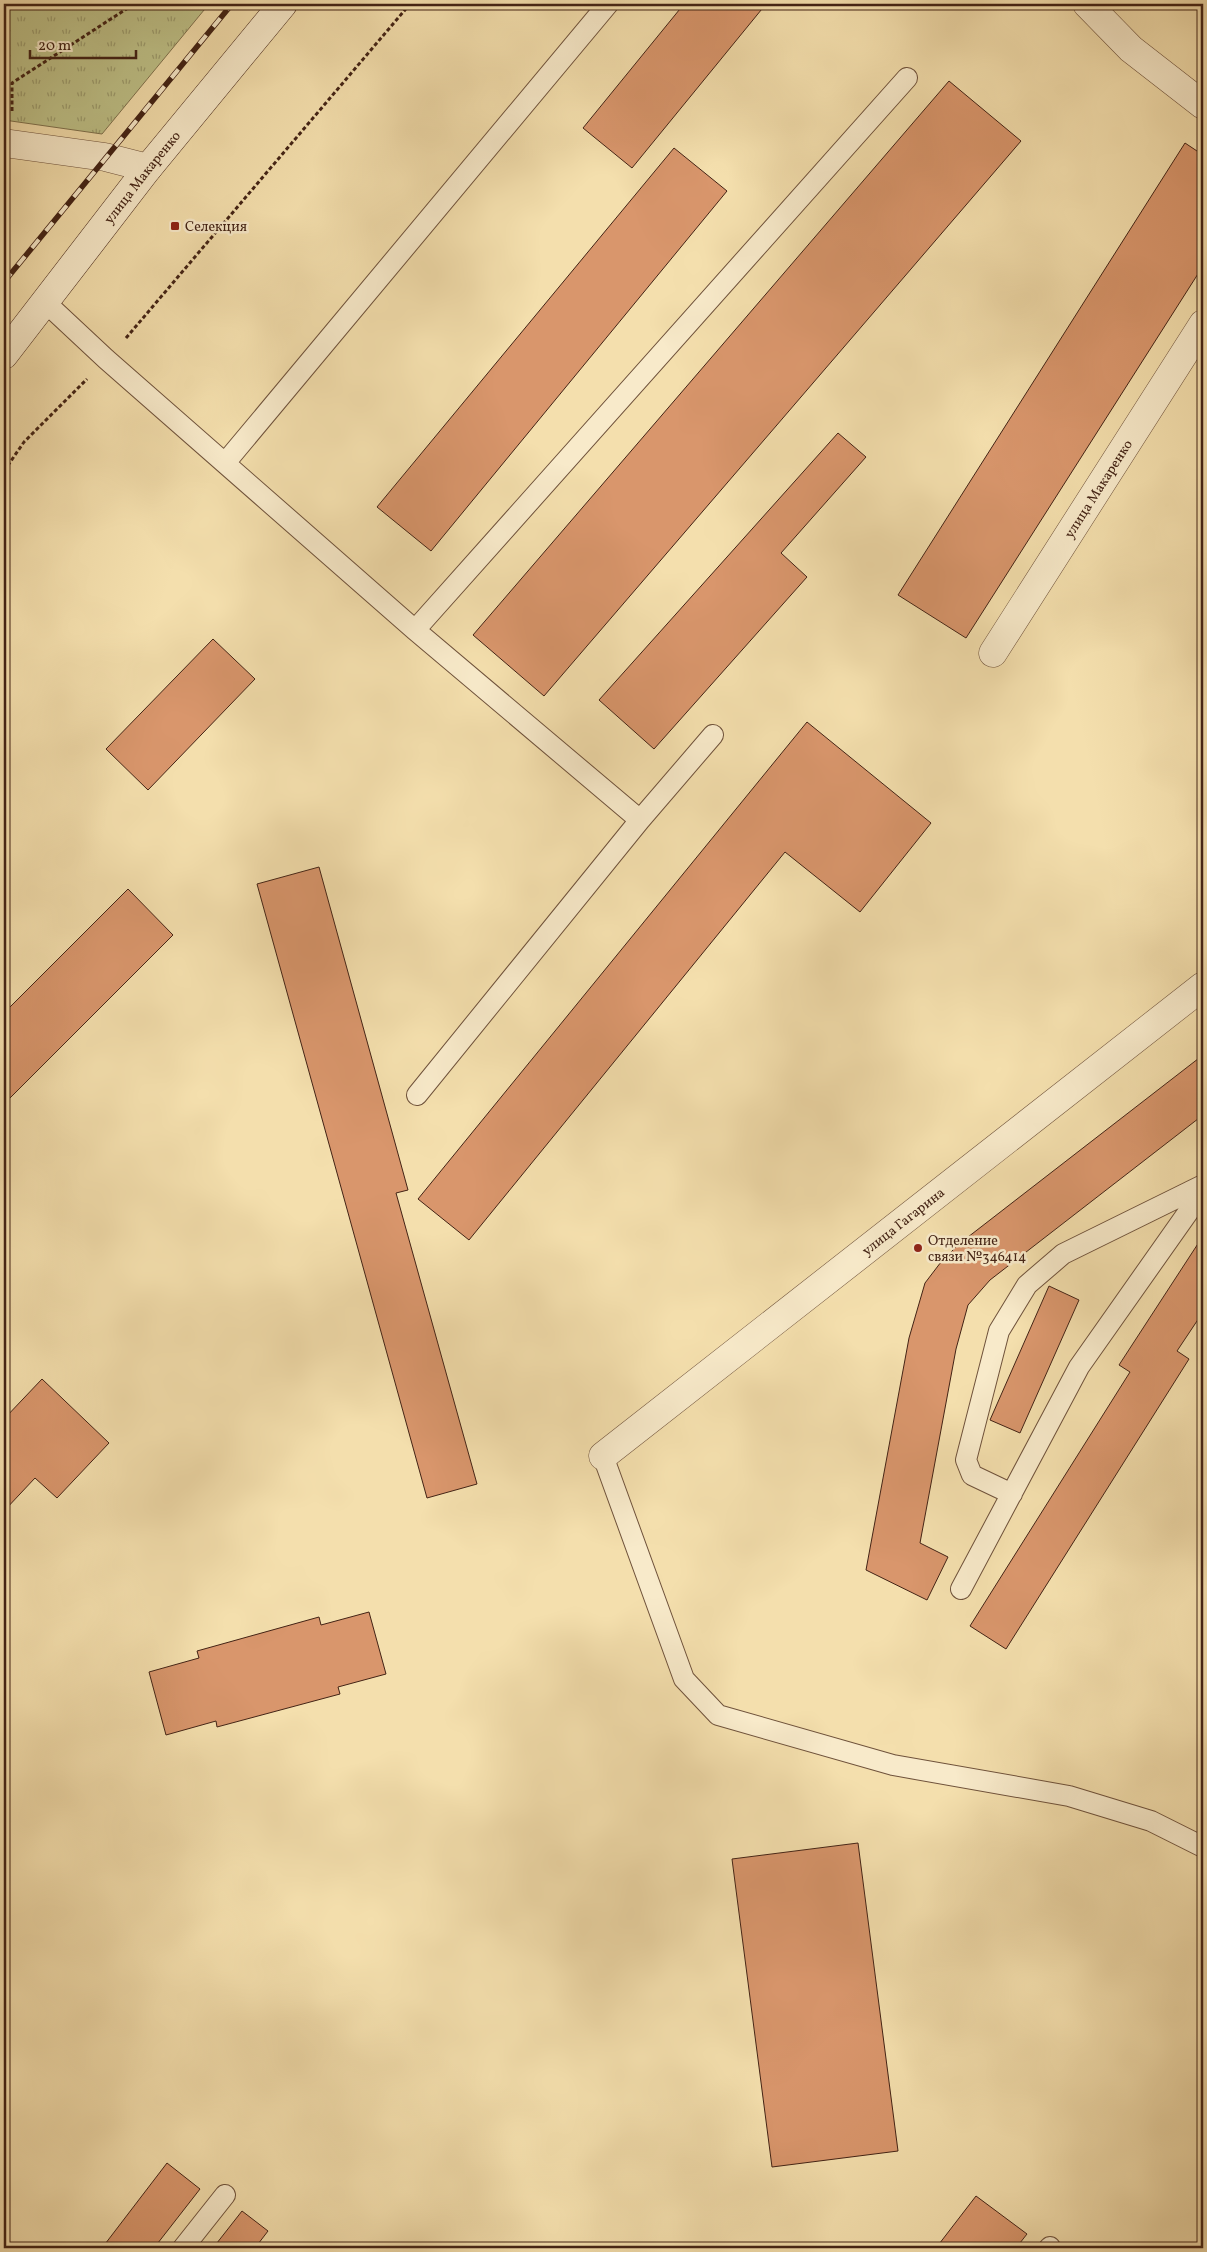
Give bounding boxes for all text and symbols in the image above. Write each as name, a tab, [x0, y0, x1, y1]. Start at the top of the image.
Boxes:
scale bar	[30, 28, 136, 60]
text: 20 m	[38, 36, 71, 57]
street label: улица Макаренко	[100, 127, 186, 229]
place label: Селекция	[185, 218, 247, 237]
marker: Селекция	[169, 220, 181, 232]
street label: улица Макаренко	[1061, 436, 1138, 543]
street label: улица Гагарина	[858, 1184, 949, 1261]
place label: Отделение связи №346414	[928, 1232, 1026, 1267]
marker: Отделение связи №346414	[912, 1242, 924, 1254]

